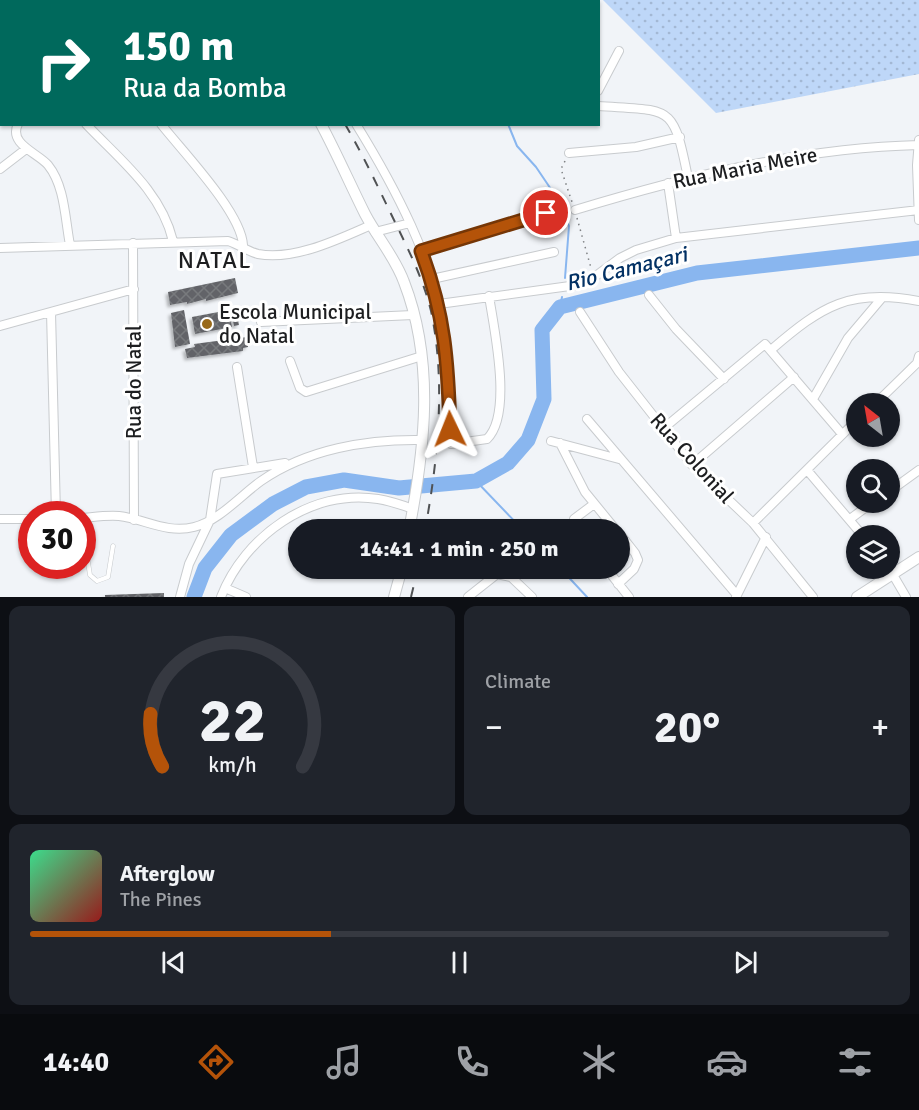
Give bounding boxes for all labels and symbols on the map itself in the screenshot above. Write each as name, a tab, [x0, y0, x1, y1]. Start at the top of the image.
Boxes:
street label: Rua Maria Meire	[671, 141, 819, 195]
pin	[520, 187, 571, 238]
water label: Rio Camaçari	[563, 240, 692, 297]
district label: NATAL	[178, 245, 252, 275]
place label: Escola Municipal do Natal	[219, 299, 372, 349]
marker: Escola Municipal do Natal	[200, 317, 214, 331]
street label: Rua do Natal	[121, 325, 147, 439]
north arrow	[846, 393, 900, 447]
position arrow	[418, 397, 482, 461]
street label: Rua Colonial	[644, 407, 740, 509]
speed limit sign: 30	[18, 501, 96, 579]

